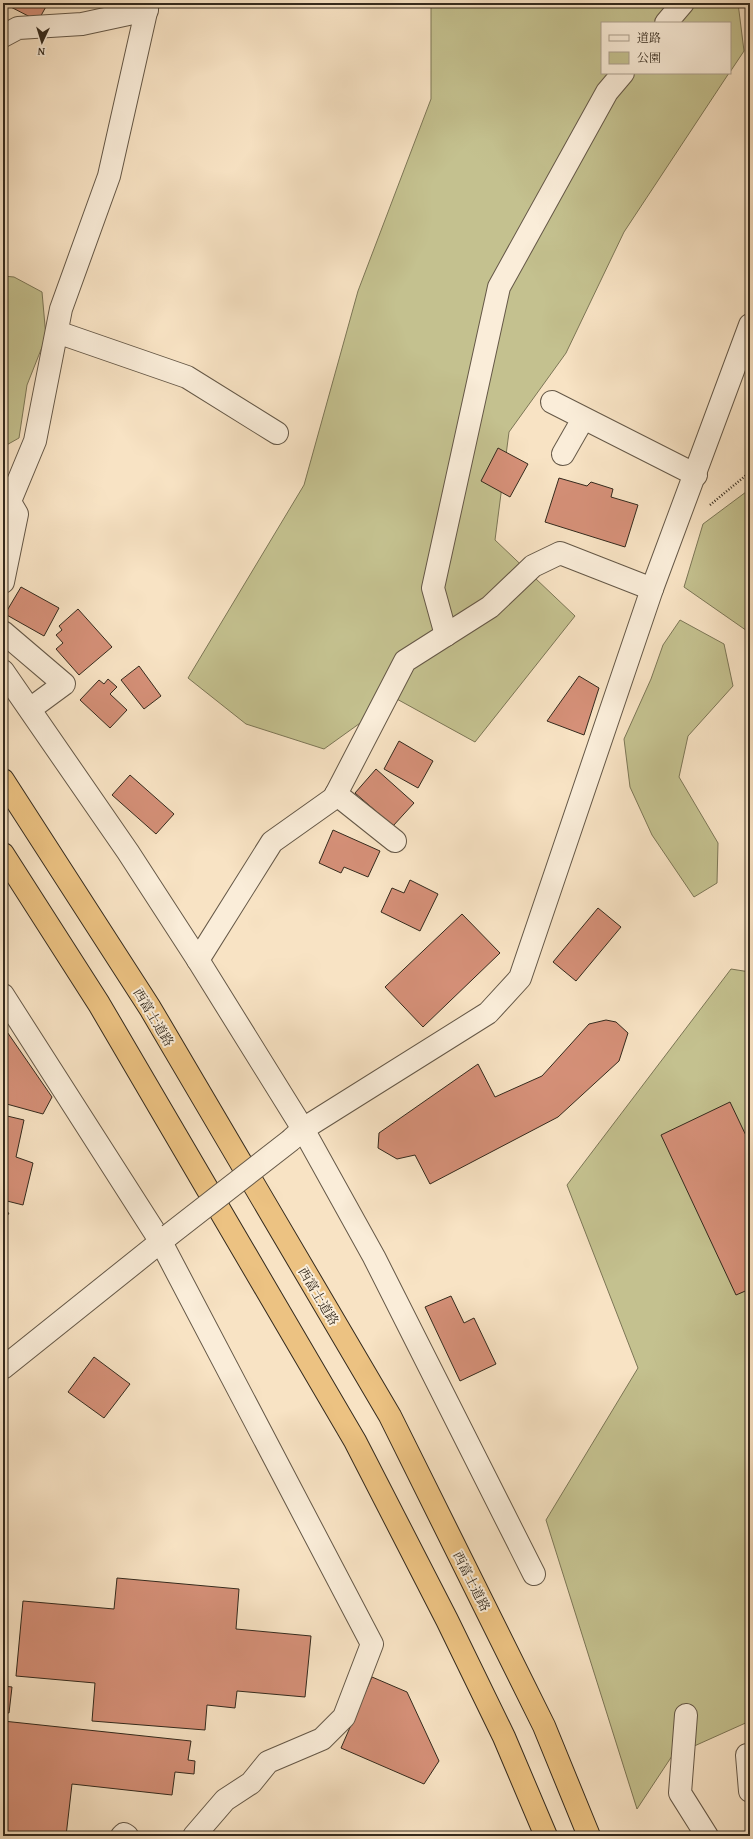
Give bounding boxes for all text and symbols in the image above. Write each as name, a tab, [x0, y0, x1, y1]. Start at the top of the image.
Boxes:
north arrow	[22, 22, 62, 62]
legend	[601, 22, 731, 74]
text: 道路	[637, 29, 661, 46]
text: N	[36, 44, 46, 60]
text: 公園	[637, 49, 661, 66]
street label: 西富士道路	[129, 985, 178, 1050]
street label: 西富士道路	[294, 1264, 343, 1329]
street label: 西富士道路	[448, 1548, 495, 1615]

